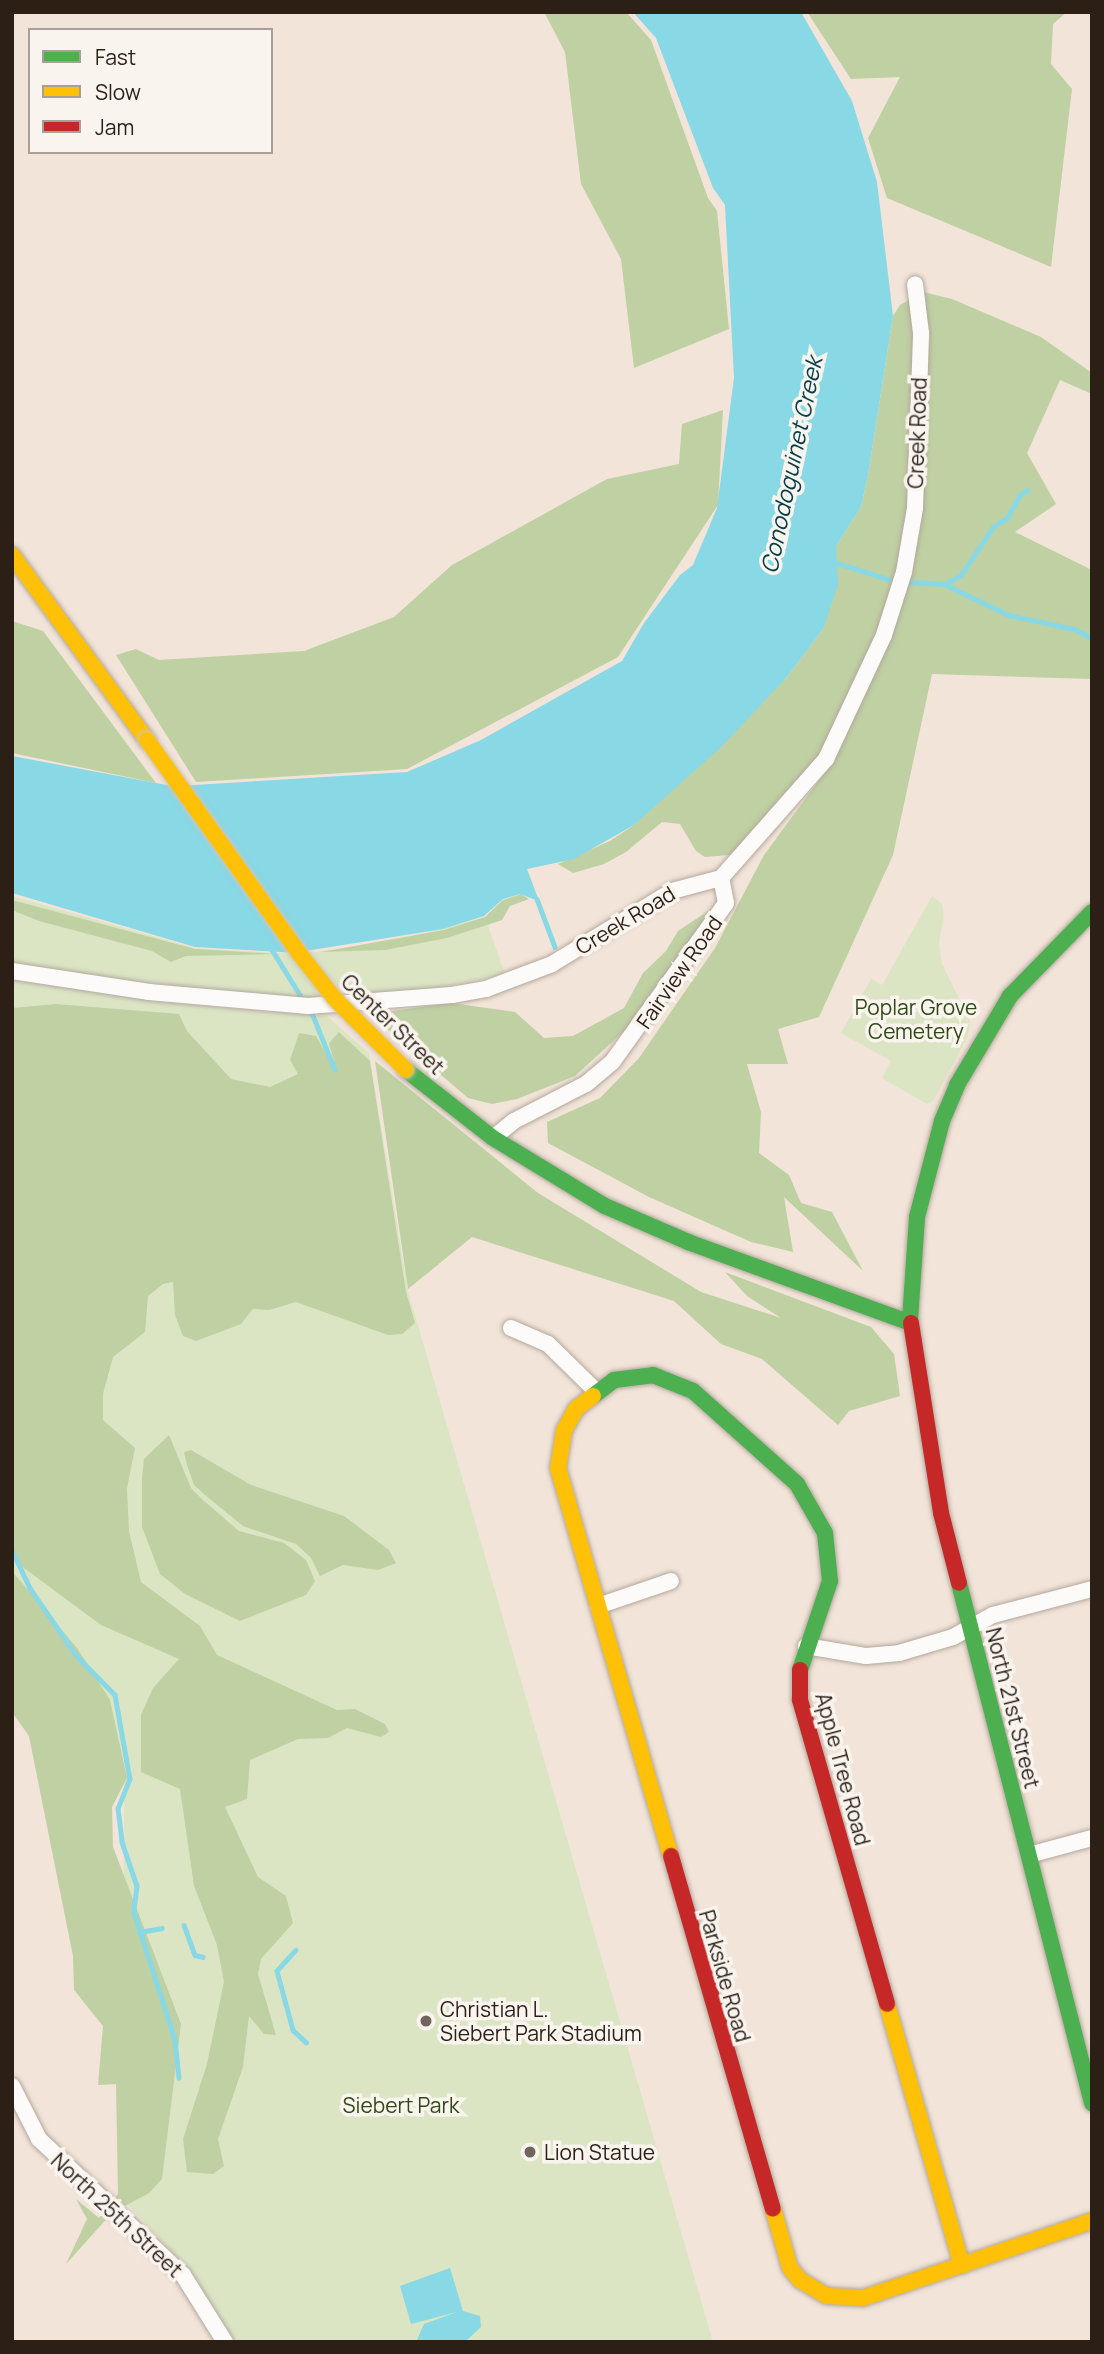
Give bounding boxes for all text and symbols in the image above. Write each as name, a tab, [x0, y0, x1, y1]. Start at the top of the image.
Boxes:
legend	[28, 28, 273, 154]
text: Fast	[95, 43, 136, 71]
text: Slow	[95, 78, 141, 106]
text: Jam	[95, 113, 134, 141]
water label: Conodoguinet Creek	[755, 354, 827, 576]
street label: Creek Road	[902, 377, 932, 489]
street label: Creek Road	[571, 881, 679, 959]
street label: Fairview Road	[631, 911, 727, 1033]
street label: Center Street	[336, 969, 450, 1079]
park label: Poplar Grove Cemetery	[855, 994, 977, 1044]
street label: North 21st Street	[981, 1625, 1045, 1791]
street label: Apple Tree Road	[811, 1690, 875, 1848]
street label: Parkside Road	[694, 1907, 756, 2045]
place label: Christian L. Siebert Park Stadium	[440, 1996, 642, 2046]
marker: Christian L. Siebert Park Stadium	[418, 2013, 434, 2029]
park label: Siebert Park	[343, 2092, 459, 2118]
place label: Lion Statue	[544, 2139, 655, 2165]
marker: Lion Statue	[522, 2144, 538, 2160]
street label: North 25th Street	[46, 2148, 188, 2282]

